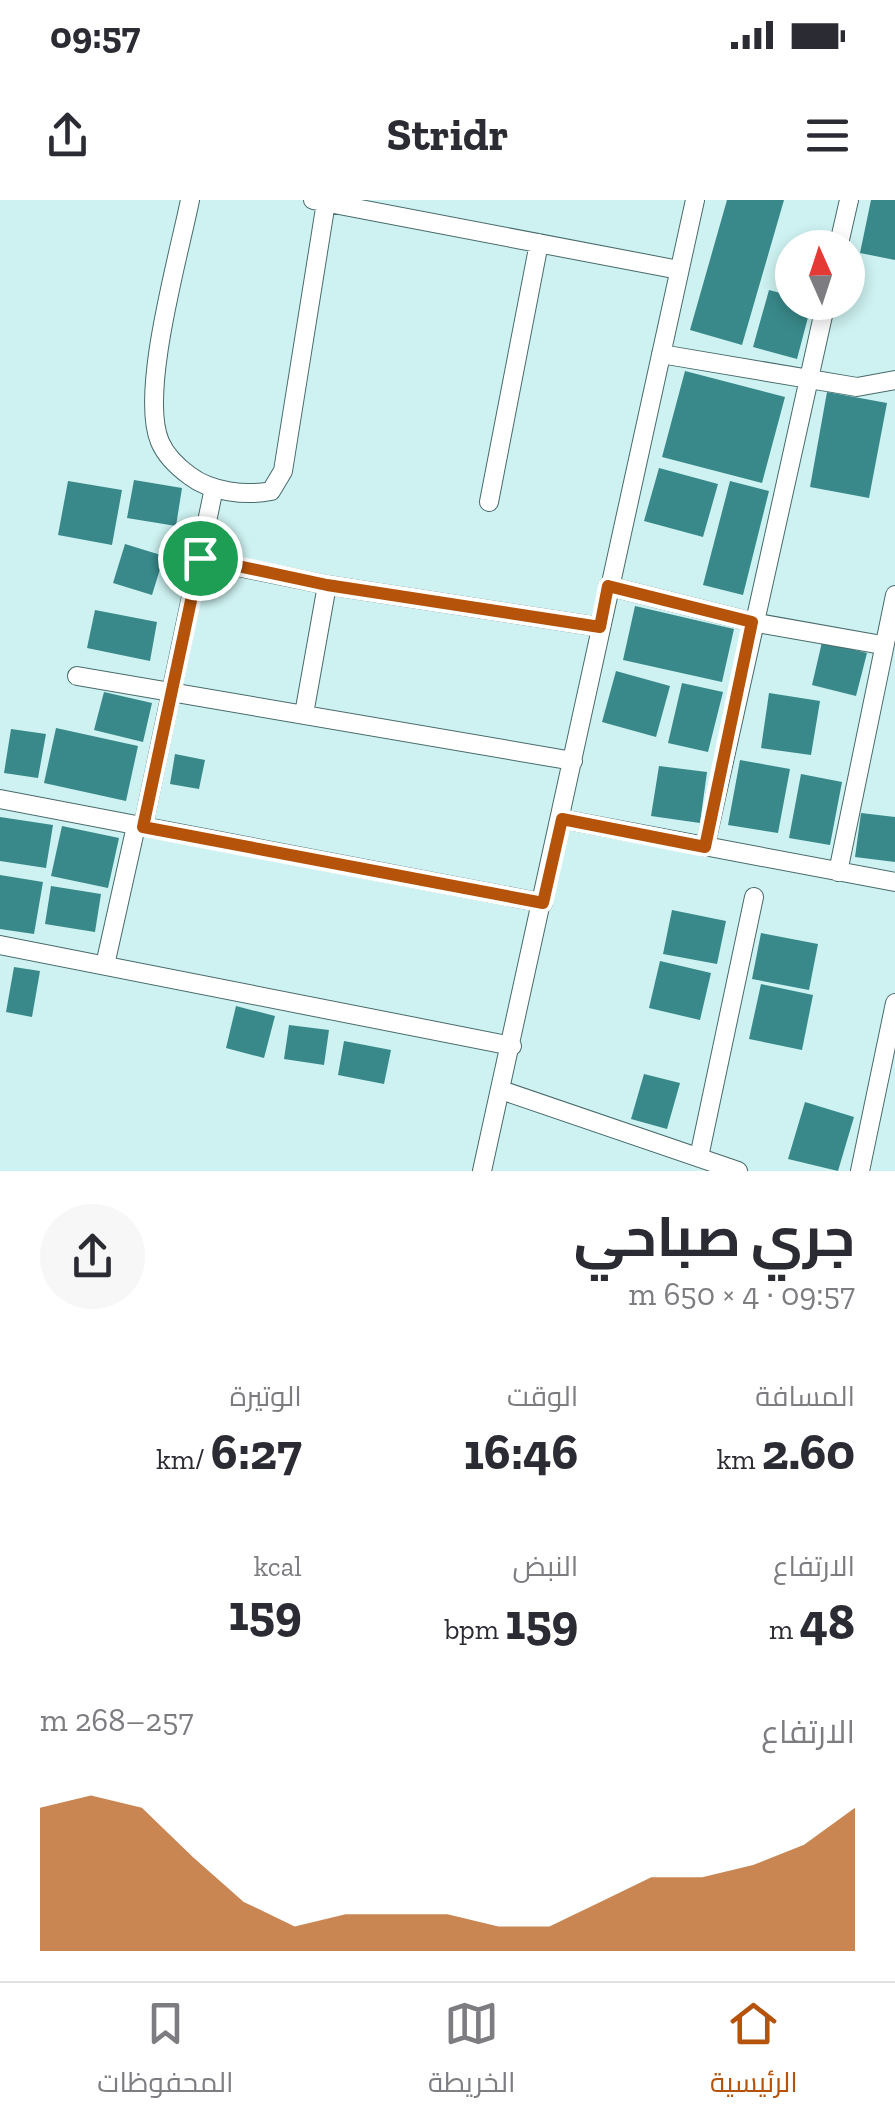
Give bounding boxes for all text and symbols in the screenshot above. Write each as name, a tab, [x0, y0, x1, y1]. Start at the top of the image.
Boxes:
text: 09:57	[50, 12, 140, 58]
icon: share	[40, 108, 95, 163]
text: Stridr	[387, 108, 508, 162]
icon: menu	[800, 108, 855, 163]
north arrow	[775, 230, 865, 320]
map controls	[775, 230, 865, 320]
pin	[158, 516, 243, 601]
icon: arrive	[173, 531, 228, 586]
button: share	[40, 1204, 145, 1309]
text: جري صباحي	[574, 1204, 855, 1270]
text: 09:57 · 4 × 650 m	[628, 1275, 855, 1313]
text: الوتيرة	[230, 1380, 302, 1413]
text: الوقت	[507, 1380, 578, 1413]
text: المسافة	[755, 1380, 855, 1413]
text: 6:27	[211, 1422, 302, 1482]
text: 16:46	[464, 1422, 578, 1482]
text: 2.60	[762, 1422, 855, 1482]
text: /km	[156, 1443, 211, 1476]
text: km	[717, 1443, 762, 1476]
text: kcal	[254, 1550, 302, 1583]
text: النبض	[512, 1550, 578, 1583]
text: الارتفاع	[773, 1550, 855, 1583]
text: 159	[229, 1583, 302, 1643]
text: 159	[505, 1592, 578, 1652]
text: 48	[800, 1592, 855, 1652]
text: bpm	[444, 1613, 505, 1646]
text: m	[769, 1613, 800, 1646]
text: 257–268 m	[40, 1701, 193, 1739]
text: الارتفاع	[761, 1713, 855, 1751]
tab: المحفوظات	[97, 1996, 234, 2108]
tab: الخريطة	[428, 1996, 515, 2108]
tab: الرئيسية	[710, 1996, 798, 2108]

